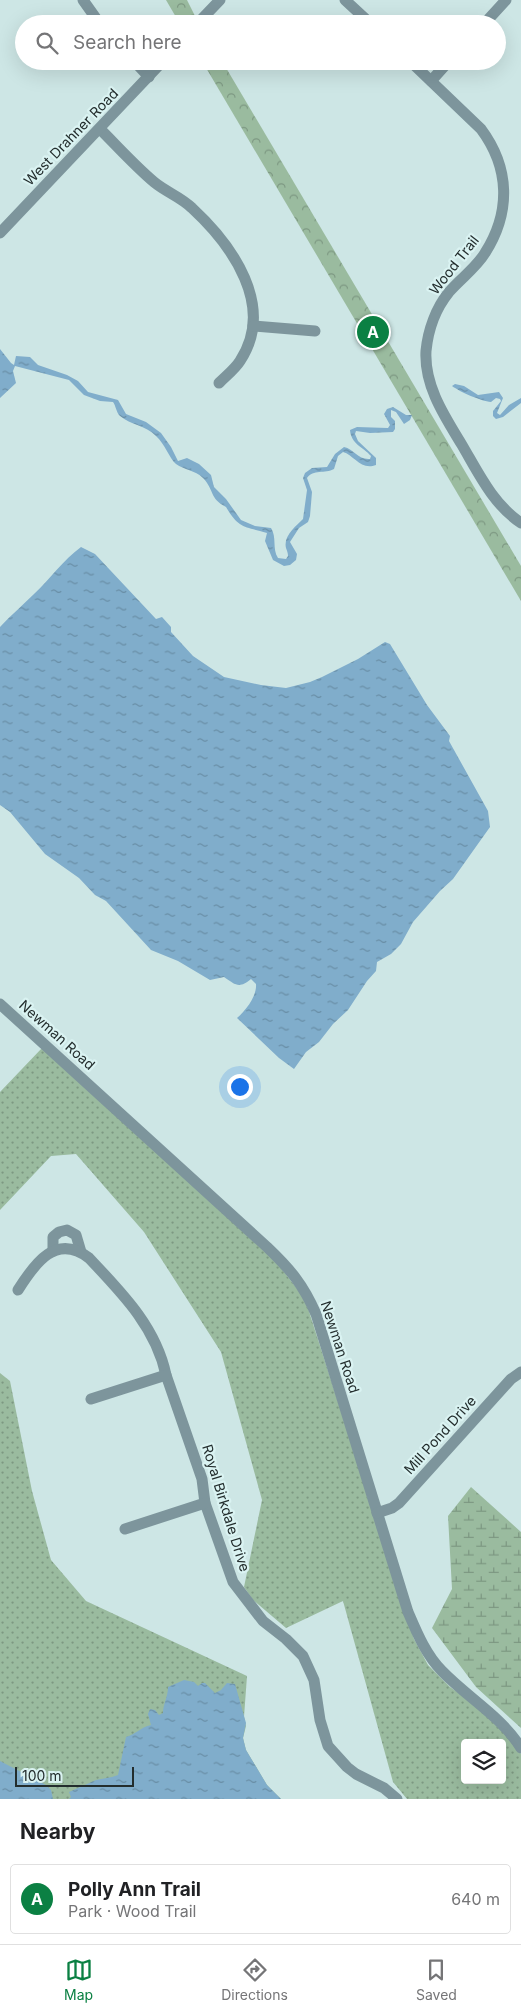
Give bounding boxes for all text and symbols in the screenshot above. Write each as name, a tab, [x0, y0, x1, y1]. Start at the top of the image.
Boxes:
search box	[15, 15, 506, 70]
icon: search	[33, 29, 61, 57]
text: Search here	[73, 31, 182, 54]
street label: West Drahner Road	[20, 85, 121, 189]
street label: Wood Trail	[425, 232, 482, 298]
pin: A	[357, 313, 389, 351]
street label: Newman Road	[16, 996, 99, 1073]
your location	[227, 1074, 253, 1100]
street label: Newman Road	[318, 1299, 363, 1395]
street label: Mill Pond Drive	[400, 1392, 479, 1477]
street label: Royal Birkdale Drive	[199, 1442, 254, 1573]
map controls	[461, 1739, 506, 1784]
button: layers	[461, 1739, 506, 1784]
scale bar	[15, 1764, 134, 1787]
text: 100 m	[22, 1767, 62, 1784]
text: Nearby	[20, 1819, 95, 1844]
text: Polly Ann Trail	[68, 1878, 201, 1901]
text: A	[31, 1889, 43, 1909]
text: 640 m	[451, 1889, 500, 1909]
text: Park · Wood Trail	[68, 1901, 196, 1921]
tab: Map	[64, 1956, 93, 2003]
tab: Directions	[221, 1956, 288, 2003]
tab: Saved	[416, 1956, 457, 2003]

